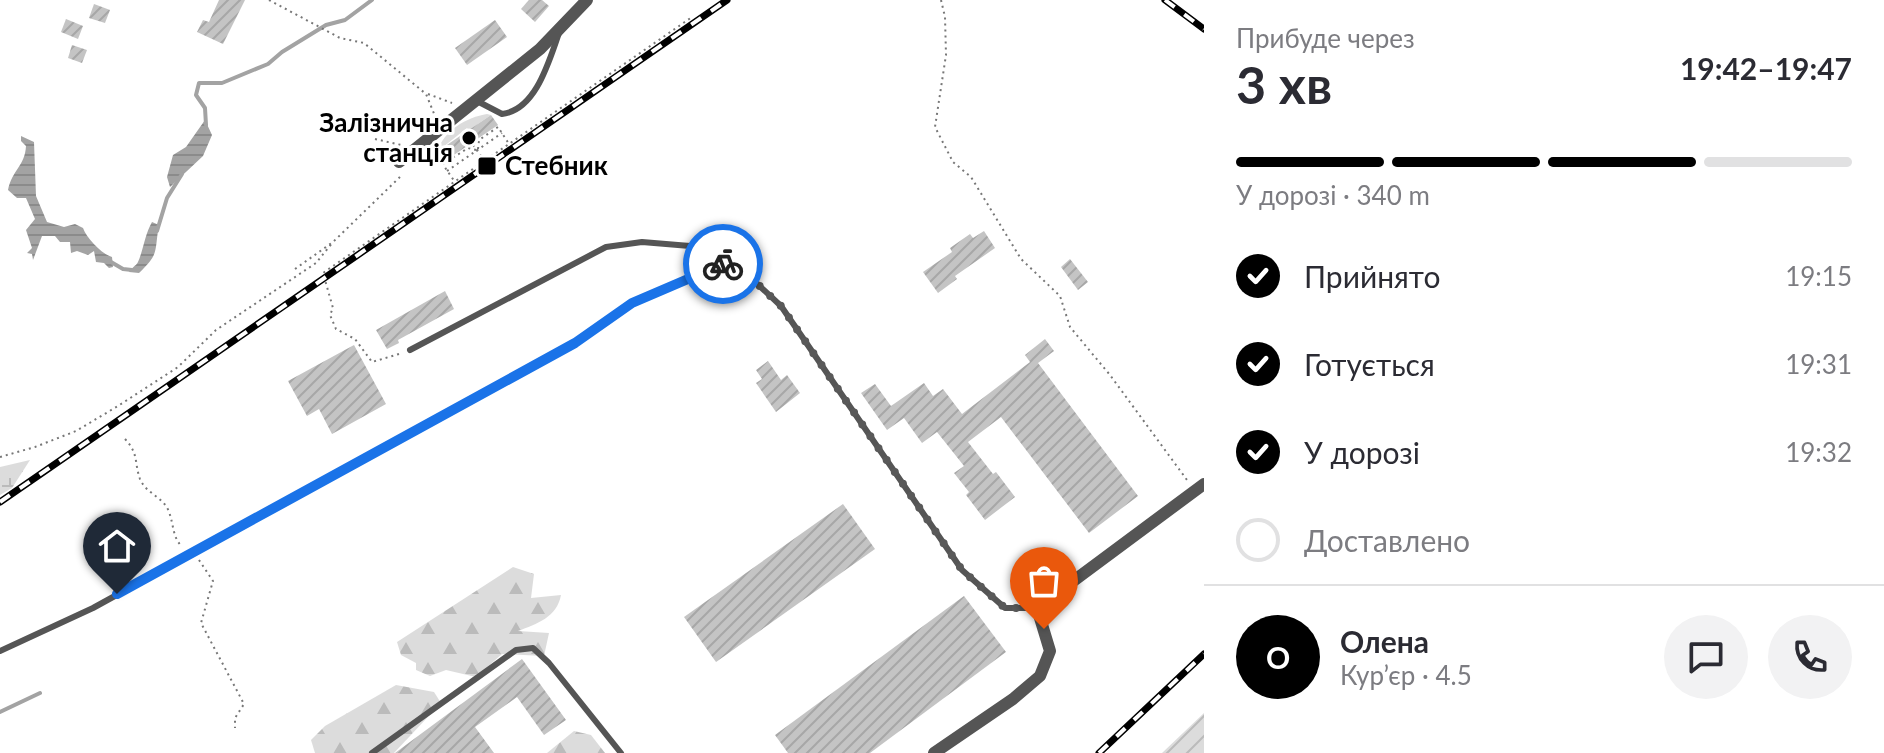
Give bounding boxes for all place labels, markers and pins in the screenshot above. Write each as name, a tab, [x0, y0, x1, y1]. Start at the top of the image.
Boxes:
place label: Залізнична станція	[319, 106, 453, 168]
marker: Залізнична станція	[460, 129, 478, 147]
place label: Стебник	[505, 149, 608, 181]
marker: Стебник	[476, 155, 498, 177]
pin	[83, 512, 151, 594]
pin	[1010, 547, 1078, 629]

